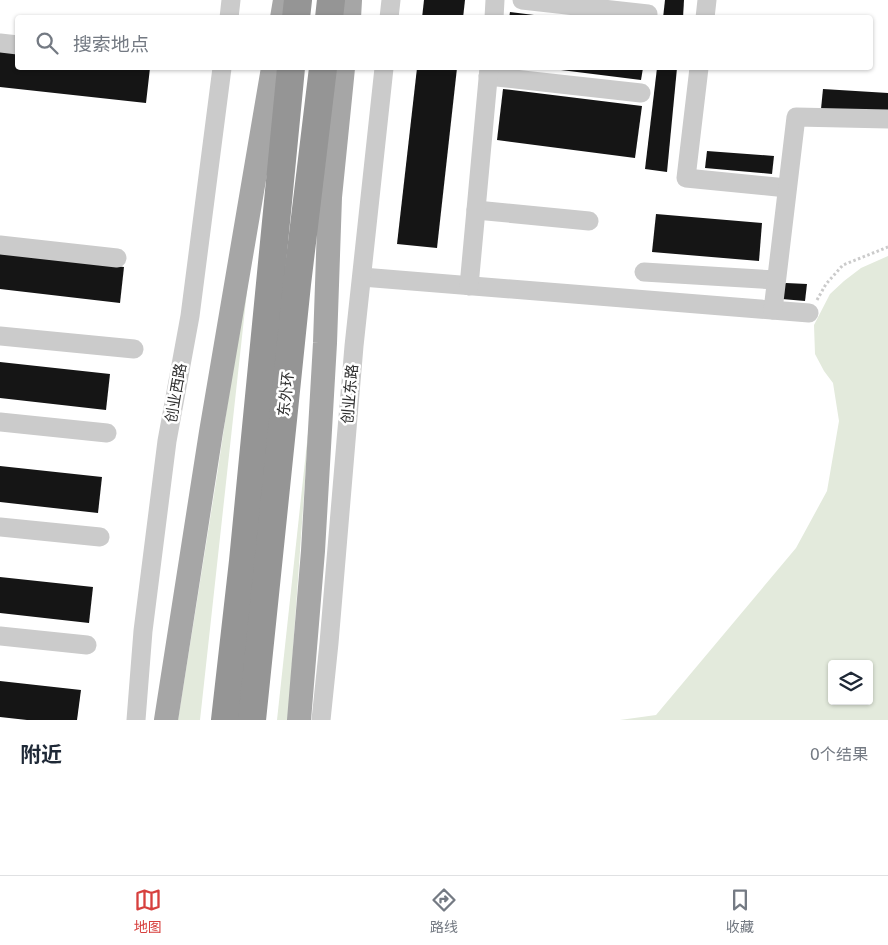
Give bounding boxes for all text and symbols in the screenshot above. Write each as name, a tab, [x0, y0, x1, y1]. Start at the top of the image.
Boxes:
search box	[15, 15, 873, 70]
icon: search	[33, 29, 61, 57]
text: 搜索地点	[73, 33, 149, 55]
street label: 创业西路	[162, 362, 190, 424]
street label: 创业东路	[338, 363, 362, 425]
street label: 东外环	[275, 371, 297, 417]
map controls	[828, 660, 873, 705]
button: layers	[828, 660, 873, 705]
text: 附近	[20, 743, 62, 767]
text: 0个结果	[810, 745, 868, 764]
tab: 地图	[134, 886, 162, 936]
tab: 路线	[430, 886, 458, 936]
tab: 收藏	[726, 886, 754, 936]

